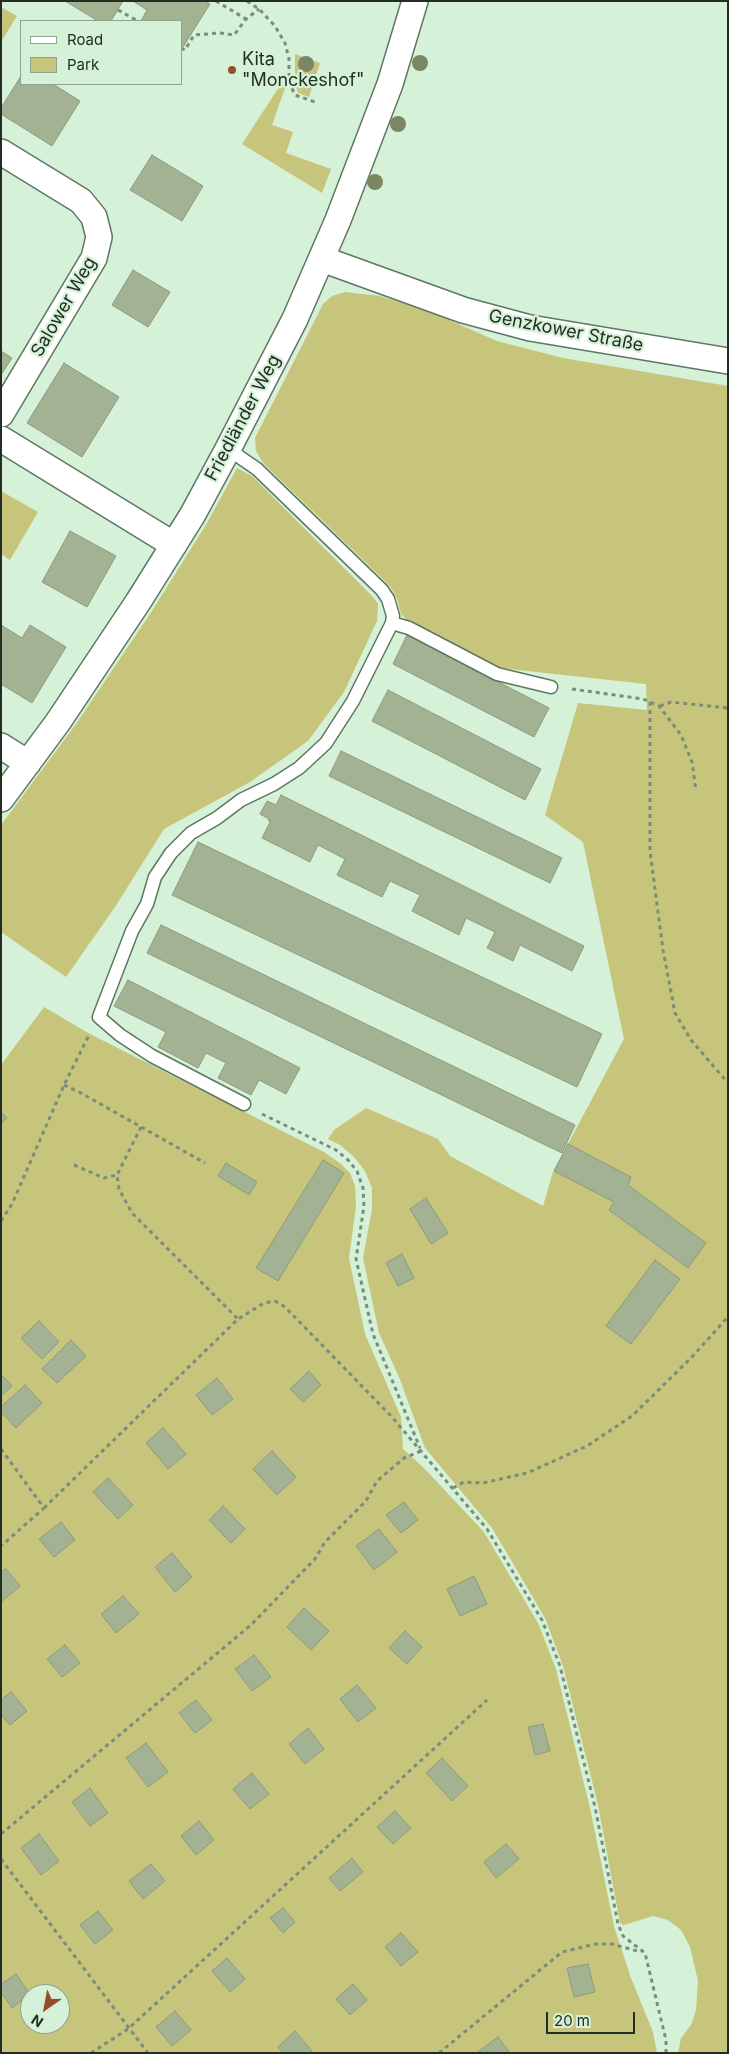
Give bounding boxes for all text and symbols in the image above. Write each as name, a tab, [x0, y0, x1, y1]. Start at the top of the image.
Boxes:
legend	[20, 20, 182, 85]
text: Road	[67, 30, 103, 49]
place label: Kita "Monckeshof"	[242, 49, 364, 92]
text: Park	[67, 55, 99, 74]
marker: Kita "Monckeshof"	[226, 64, 238, 76]
street label: Salower Weg	[27, 253, 101, 361]
street label: Genzkower Straße	[487, 305, 645, 357]
street label: Friedländer Weg	[201, 351, 285, 485]
north arrow	[20, 1984, 70, 2034]
scale bar	[549, 2002, 638, 2034]
text: N	[28, 2011, 46, 2031]
text: 20 m	[554, 2011, 590, 2030]

